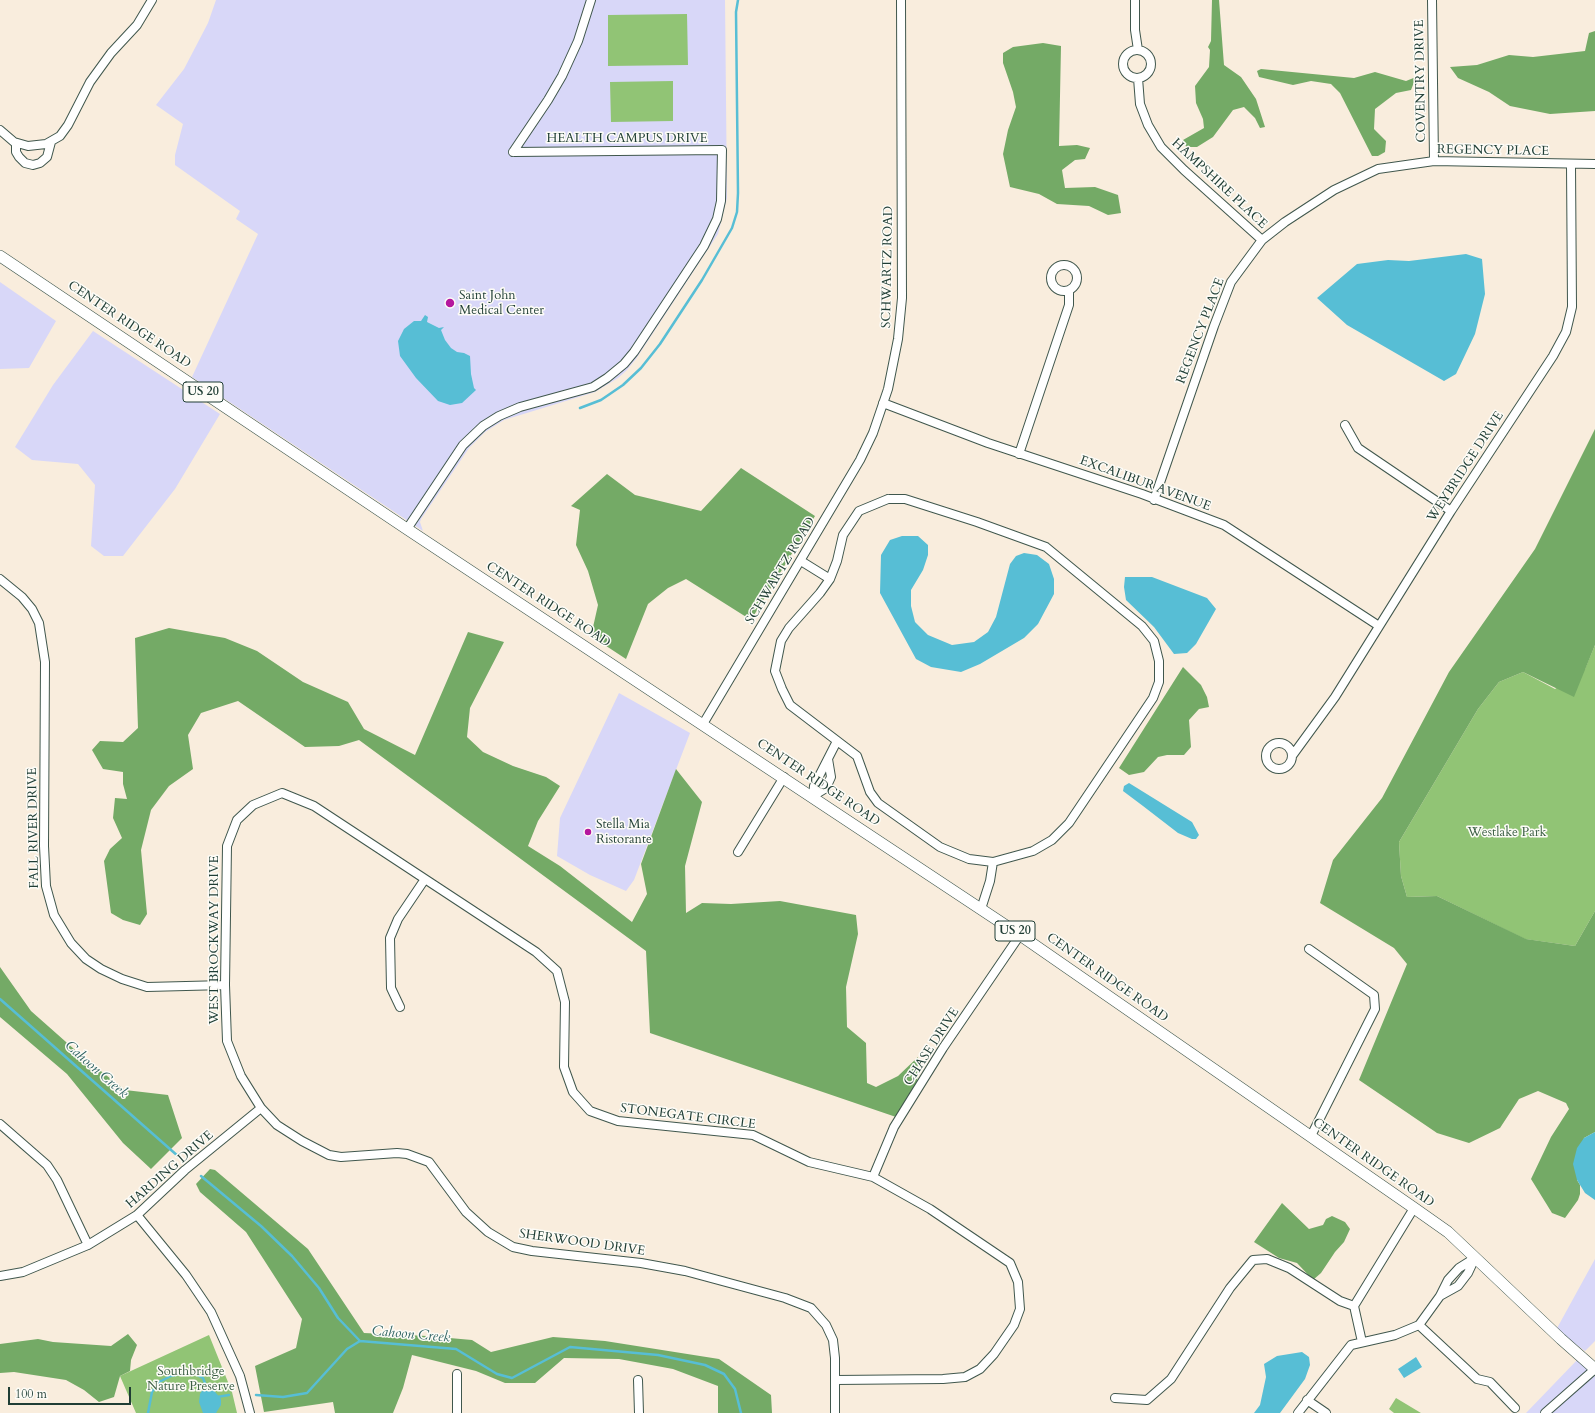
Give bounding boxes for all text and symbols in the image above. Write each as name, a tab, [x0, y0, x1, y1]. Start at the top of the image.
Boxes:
street label: COVENTRY DRIVE	[1412, 19, 1430, 143]
street label: HEALTH CAMPUS DRIVE	[546, 131, 708, 147]
street label: HAMPSHIRE PLACE	[1168, 136, 1270, 232]
street label: REGENCY PLACE	[1437, 142, 1549, 160]
street label: SCHWARTZ ROAD	[879, 206, 897, 328]
street label: REGENCY PLACE	[1174, 276, 1228, 386]
street label: CENTER RIDGE ROAD	[65, 278, 193, 372]
place label: Saint John Medical Center	[459, 288, 544, 319]
marker: Saint John Medical Center	[444, 297, 456, 309]
road number: US 20	[183, 382, 223, 402]
street label: WEYBRIDGE DRIVE	[1425, 409, 1507, 525]
street label: EXCALIBUR AVENUE	[1077, 453, 1213, 515]
street label: SCHWARTZ ROAD	[743, 515, 819, 627]
street label: CENTER RIDGE ROAD	[483, 559, 613, 651]
street label: CENTER RIDGE ROAD	[754, 736, 882, 830]
street label: FALL RIVER DRIVE	[25, 767, 43, 889]
place label: Stella Mia Ristorante	[596, 817, 652, 848]
park label: Westlake Park	[1468, 825, 1546, 841]
marker: Stella Mia Ristorante	[583, 827, 593, 837]
street label: WEST BROCKWAY DRIVE	[207, 856, 223, 1024]
road number: US 20	[995, 921, 1035, 941]
street label: CENTER RIDGE ROAD	[1043, 930, 1171, 1026]
street label: CHASE DRIVE	[901, 1005, 963, 1089]
water label: Cahoon Creek	[61, 1038, 131, 1102]
street label: STONEGATE CIRCLE	[619, 1101, 757, 1133]
street label: CENTER RIDGE ROAD	[1309, 1115, 1437, 1211]
street label: HARDING DRIVE	[123, 1128, 217, 1212]
street label: SHERWOOD DRIVE	[518, 1226, 646, 1260]
water label: Cahoon Creek	[371, 1323, 451, 1347]
park label: Southbridge Nature Preserve	[147, 1364, 235, 1395]
scale bar	[10, 1379, 133, 1405]
text: 100 m	[15, 1386, 47, 1402]

